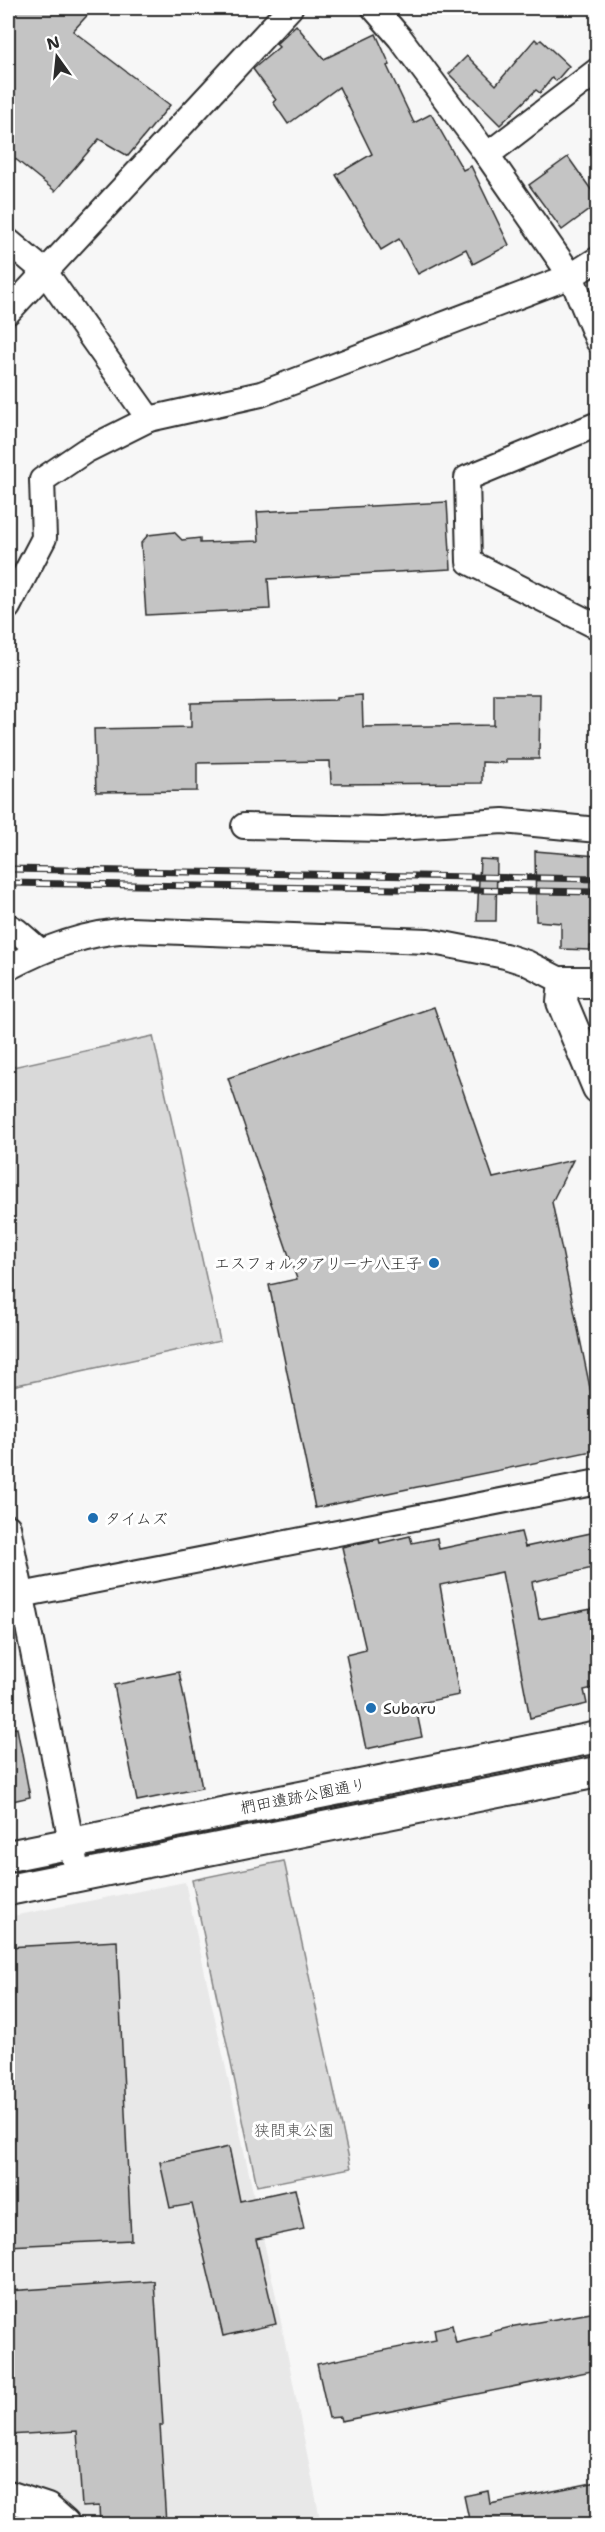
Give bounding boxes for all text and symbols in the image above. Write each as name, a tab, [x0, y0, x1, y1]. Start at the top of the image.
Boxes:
north arrow	[27, 27, 87, 87]
text: N	[44, 31, 62, 55]
place label: エスフォルタアリーナ八王子	[214, 1253, 422, 1274]
marker: エスフォルタアリーナ八王子	[427, 1256, 441, 1270]
place label: タイムズ	[105, 1508, 168, 1529]
marker: タイムズ	[86, 1511, 100, 1525]
place label: Subaru	[383, 1698, 436, 1719]
marker: Subaru	[364, 1701, 378, 1715]
street label: 椚田遺跡公園通り	[238, 1773, 368, 1819]
park label: 狭間東公園	[254, 2120, 334, 2141]

